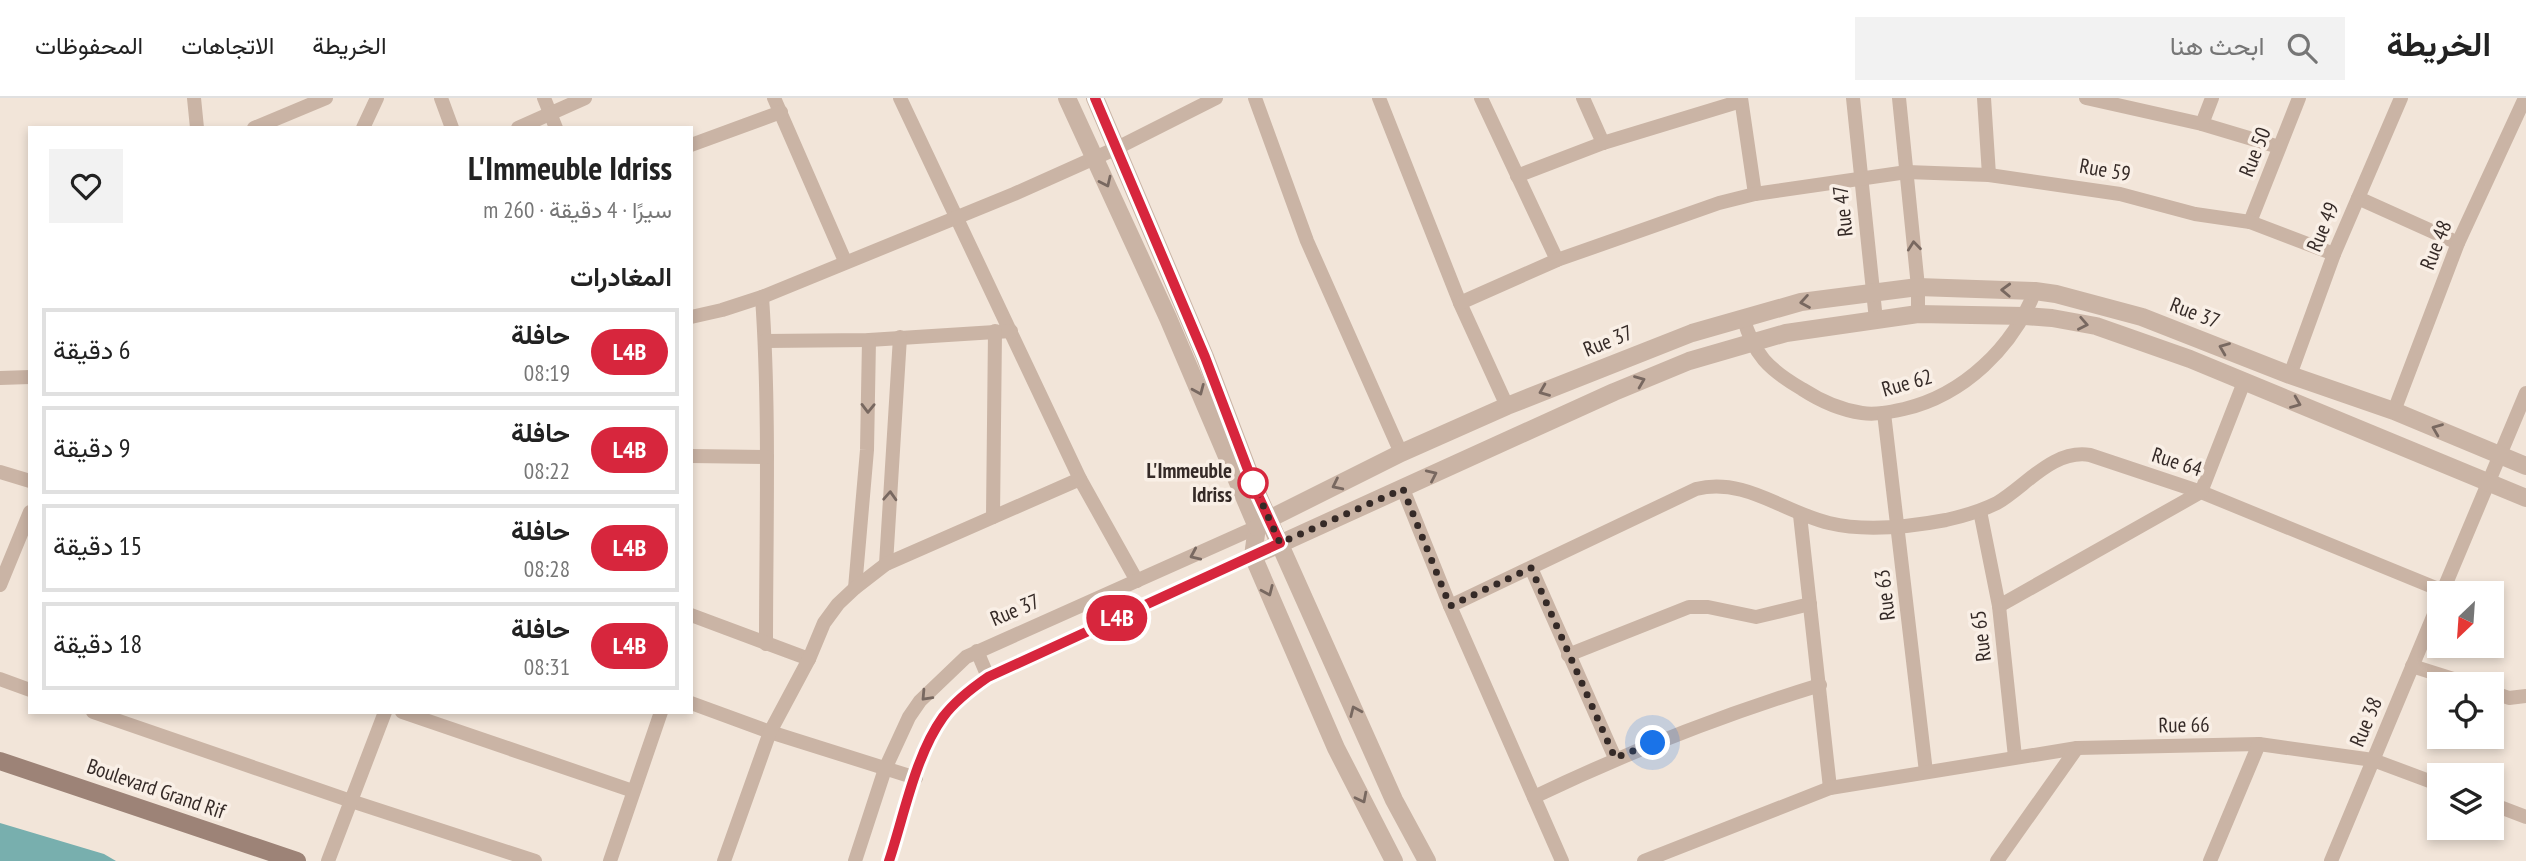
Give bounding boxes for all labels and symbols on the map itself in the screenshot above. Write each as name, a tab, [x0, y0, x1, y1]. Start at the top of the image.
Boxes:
street label: Rue 50	[2232, 123, 2277, 181]
street label: Rue 59	[2078, 152, 2133, 187]
one-way arrow	[1098, 175, 1112, 188]
street label: Rue 47	[1826, 184, 1859, 238]
street label: Rue 49	[2300, 198, 2345, 256]
street label: Rue 48	[2413, 216, 2458, 274]
one-way arrow	[1907, 240, 1922, 251]
one-way arrow	[2000, 283, 2011, 298]
street label: Rue 37	[2166, 291, 2224, 334]
one-way arrow	[1799, 294, 1811, 309]
one-way arrow	[2077, 315, 2089, 330]
street label: Rue 37	[1579, 318, 1637, 363]
one-way arrow	[2219, 343, 2231, 357]
street label: Rue 62	[1879, 362, 1935, 403]
one-way arrow	[1633, 376, 1645, 390]
one-way arrow	[1190, 383, 1204, 395]
one-way arrow	[1539, 383, 1551, 397]
one-way arrow	[2289, 395, 2302, 409]
one-way arrow	[860, 403, 876, 414]
one-way arrow	[2432, 423, 2444, 437]
street label: Rue 64	[2149, 441, 2206, 482]
place label: L'Immeuble Idriss	[1146, 457, 1232, 508]
marker: L'Immeuble Idriss	[1238, 468, 1268, 498]
one-way arrow	[1425, 470, 1437, 484]
one-way arrow	[1332, 477, 1344, 491]
one-way arrow	[882, 490, 897, 501]
one-way arrow	[1190, 547, 1202, 561]
street label: Rue 63	[1868, 568, 1901, 622]
north arrow	[2427, 581, 2504, 658]
one-way arrow	[1260, 584, 1274, 597]
street label: Rue 37	[986, 587, 1044, 632]
line badge: L4B	[1077, 595, 1157, 641]
street label: Rue 65	[1964, 609, 1997, 663]
one-way arrow	[922, 688, 934, 701]
street label: Rue 38	[2343, 693, 2388, 751]
one-way arrow	[1349, 706, 1363, 718]
street label: Rue 66	[2158, 711, 2210, 738]
your location	[1635, 725, 1670, 760]
street label: Boulevard Grand Rif	[83, 752, 229, 825]
one-way arrow	[1354, 791, 1367, 804]

